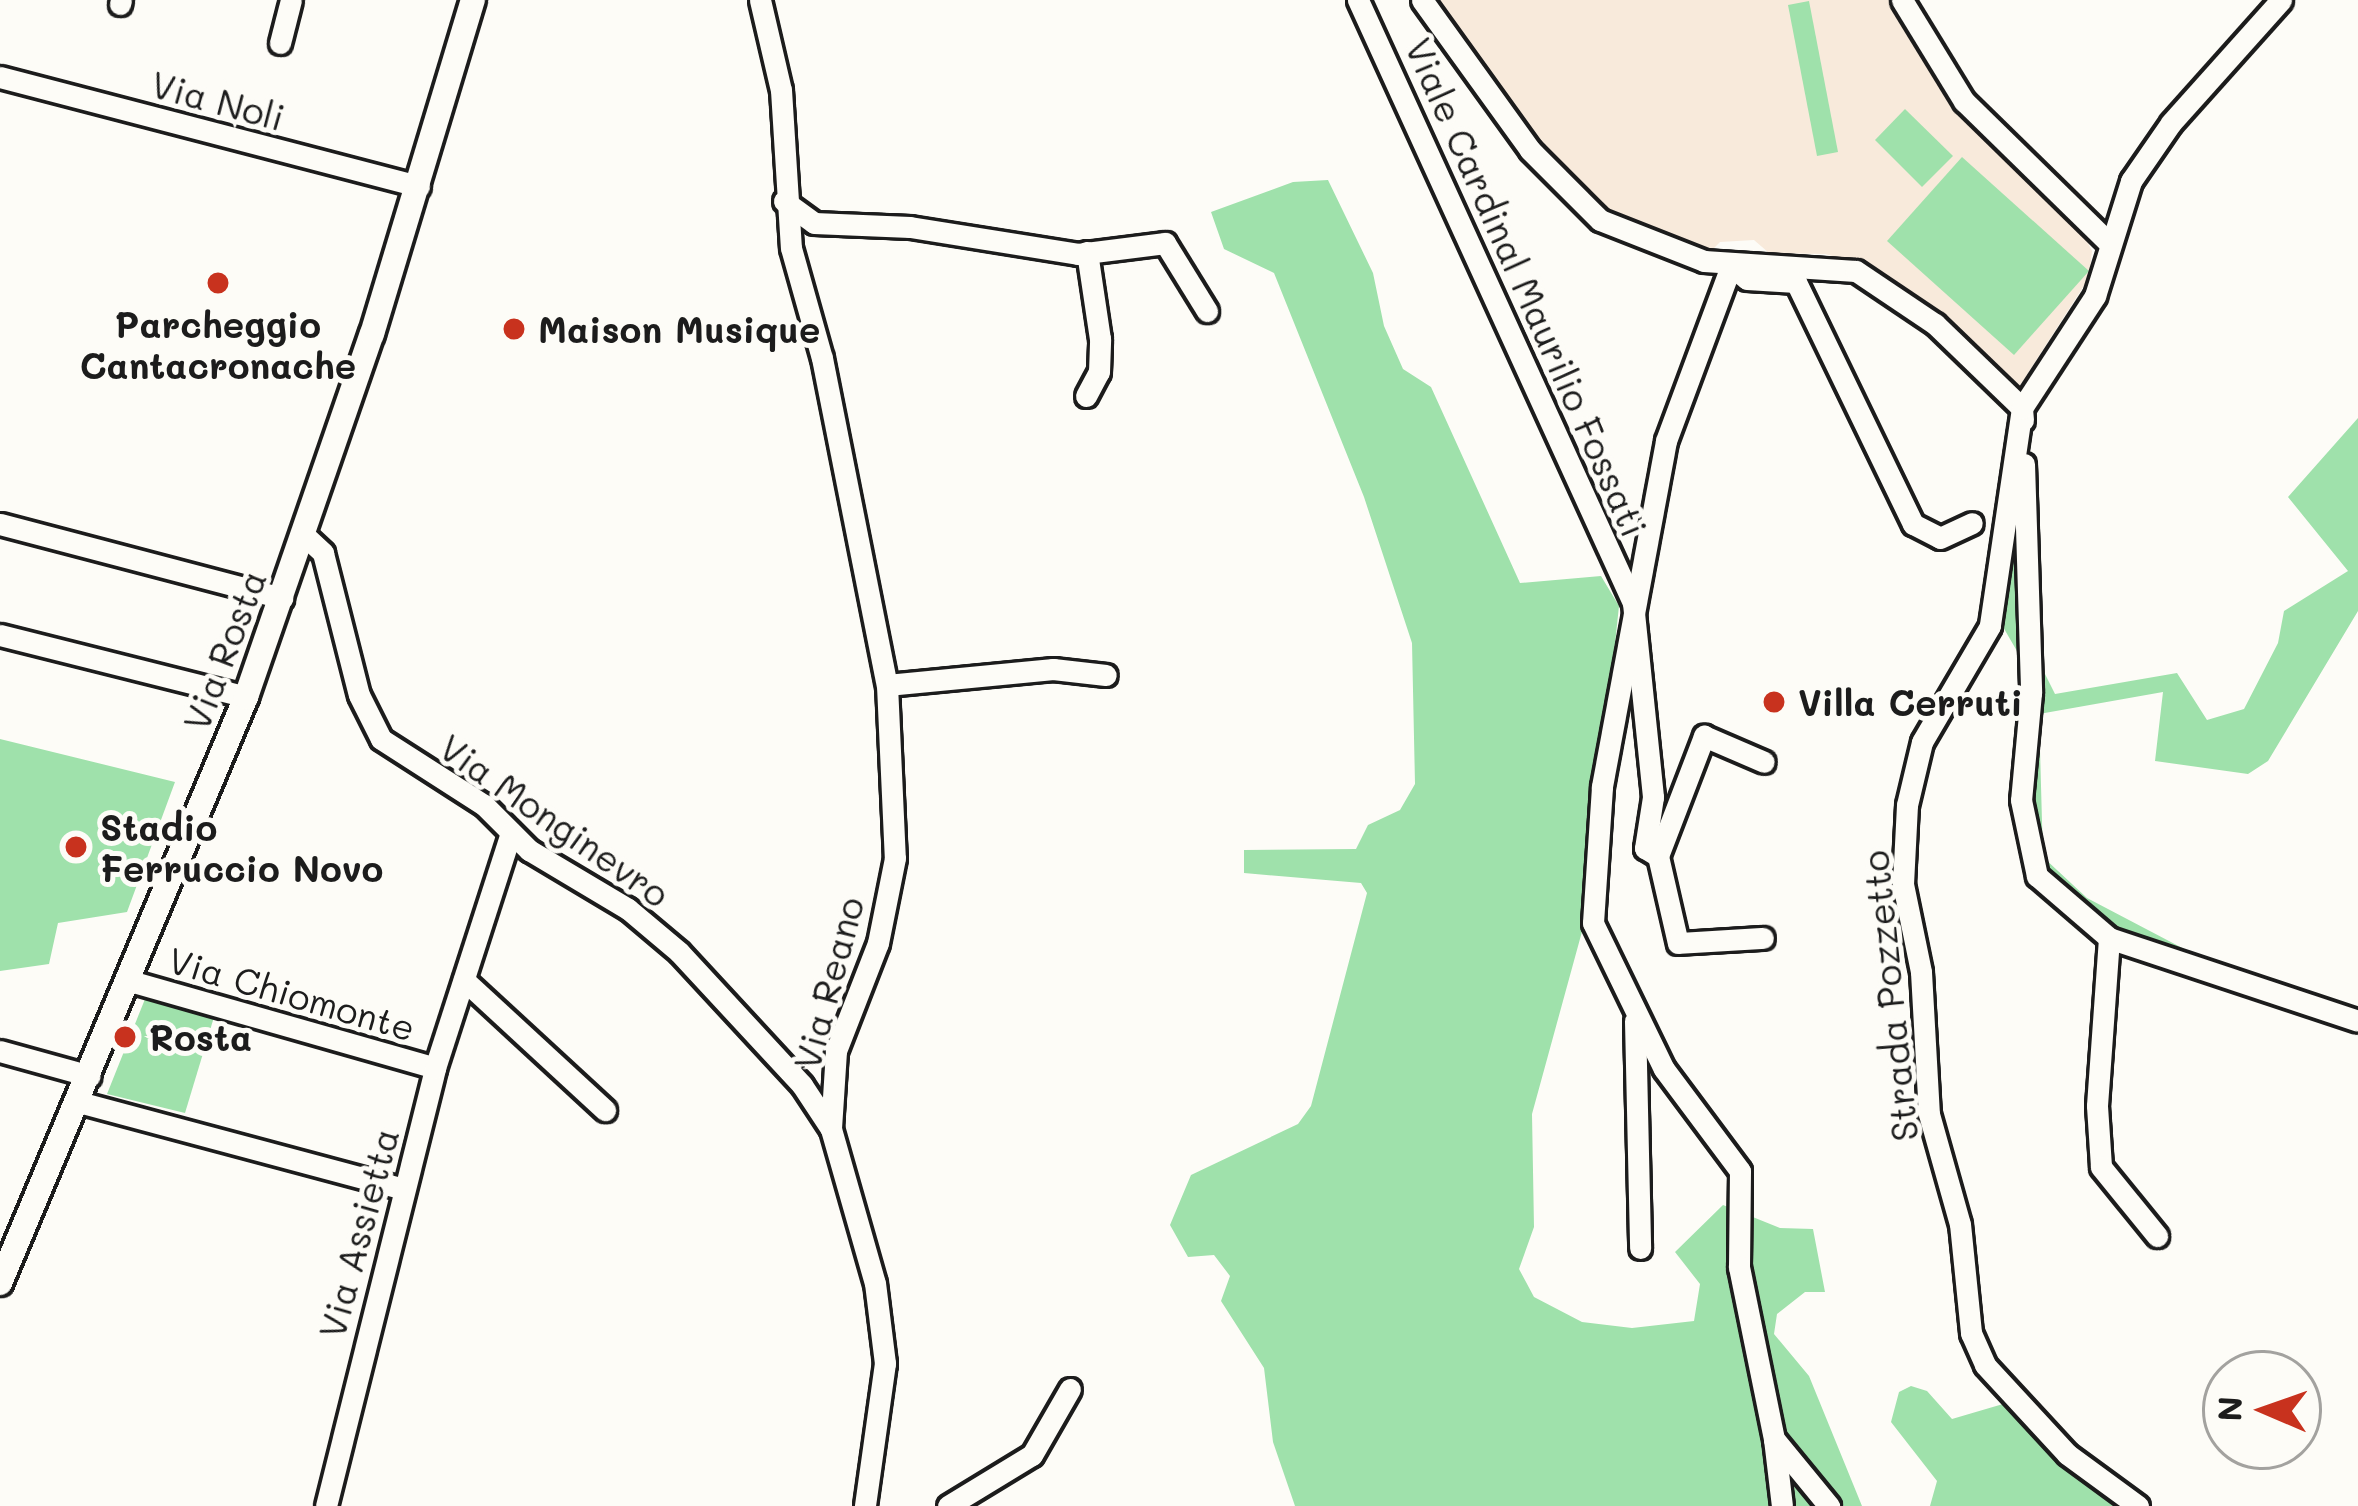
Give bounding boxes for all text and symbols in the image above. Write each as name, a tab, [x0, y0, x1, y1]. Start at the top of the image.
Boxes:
street label: Viale Cardinal Maurilio Fossati	[1397, 31, 1657, 543]
street label: Via Noli	[147, 62, 289, 138]
marker: Parcheggio Cantacronache	[205, 270, 231, 296]
place label: Parcheggio Cantacronache	[80, 301, 356, 386]
place label: Maison Musique	[538, 307, 820, 351]
marker: Maison Musique	[501, 316, 527, 342]
street label: Via Rosta	[174, 564, 274, 736]
place label: Villa Cerruti	[1798, 680, 2023, 724]
marker: Villa Cerruti	[1761, 689, 1787, 715]
street label: Via Monginevro	[432, 725, 678, 915]
place label: Stadio Ferruccio Novo	[100, 804, 383, 889]
marker: Stadio Ferruccio Novo	[63, 834, 89, 860]
street label: Strada Pozzetto	[1852, 849, 1926, 1143]
street label: Via Reano	[784, 892, 872, 1074]
street label: Via Chiomonte	[164, 937, 420, 1049]
place label: Rosta	[149, 1015, 252, 1059]
marker: Rosta	[112, 1024, 138, 1050]
street label: Via Assietta	[309, 1123, 407, 1343]
north arrow	[2202, 1350, 2322, 1470]
text: N	[2207, 1396, 2250, 1422]

